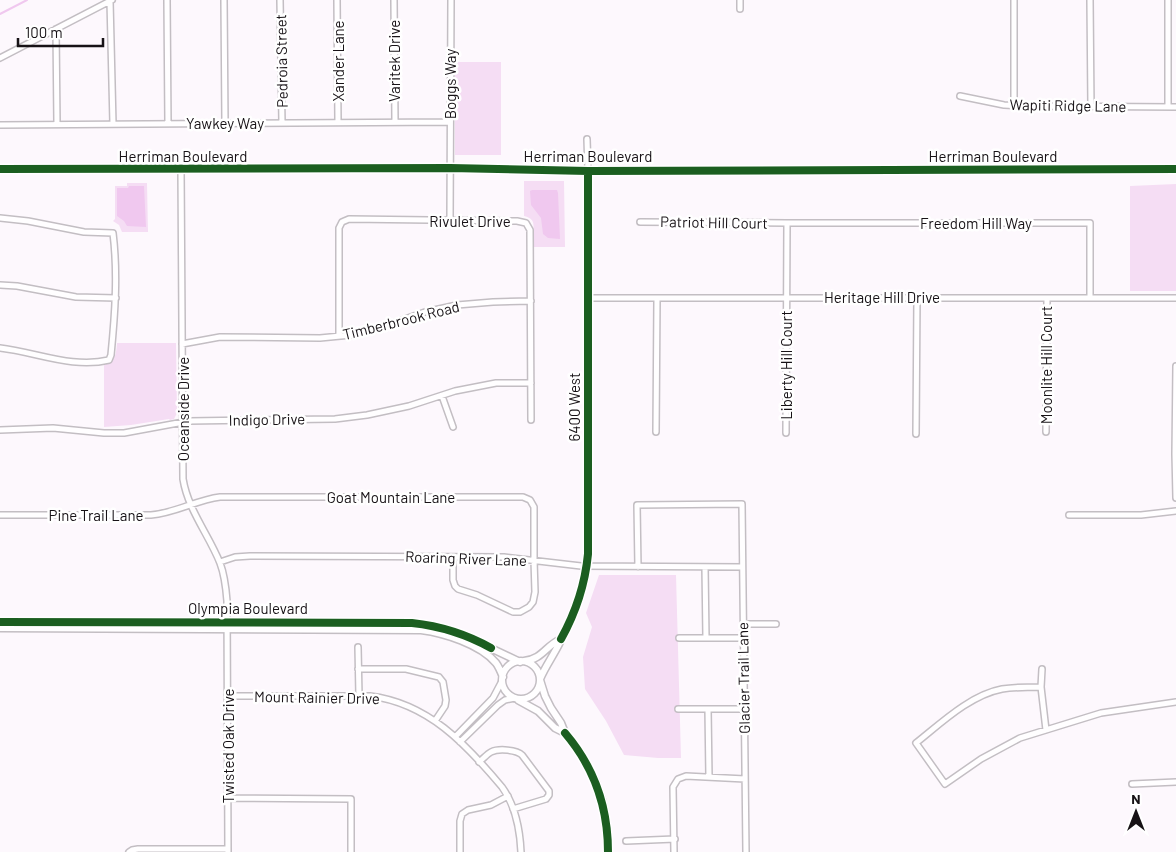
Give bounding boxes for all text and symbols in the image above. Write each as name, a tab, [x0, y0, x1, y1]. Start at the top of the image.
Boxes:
street label: Pedroia Street	[271, 14, 291, 108]
scale bar	[18, 15, 102, 47]
street label: Xander Lane	[329, 20, 347, 102]
street label: Varitek Drive	[385, 20, 403, 102]
text: 100 m	[25, 23, 63, 41]
street label: Boggs Way	[441, 49, 459, 119]
street label: Wapiti Ridge Lane	[1009, 95, 1127, 115]
street label: Yawkey Way	[186, 114, 264, 132]
street label: Herriman Boulevard	[119, 147, 247, 165]
street label: Herriman Boulevard	[524, 147, 652, 165]
street label: Herriman Boulevard	[929, 147, 1057, 165]
street label: Rivulet Drive	[429, 212, 511, 230]
street label: Patriot Hill Court	[660, 212, 768, 232]
street label: Freedom Hill Way	[920, 214, 1032, 232]
street label: Heritage Hill Drive	[824, 288, 940, 306]
street label: Timberbrook Road	[341, 297, 461, 343]
street label: Moonlite Hill Court	[1037, 306, 1055, 424]
street label: Liberty Hill Court	[777, 310, 795, 420]
street label: Oceanside Drive	[174, 357, 192, 461]
street label: 6400 West	[565, 373, 583, 441]
street label: Indigo Drive	[229, 409, 305, 429]
street label: Goat Mountain Lane	[327, 488, 455, 506]
street label: Pine Trail Lane	[49, 506, 143, 524]
street label: Roaring River Lane	[405, 547, 527, 569]
street label: Olympia Boulevard	[188, 599, 308, 617]
street label: Glacier Trail Lane	[733, 622, 753, 734]
street label: Mount Rainier Drive	[254, 687, 380, 707]
street label: Twisted Oak Drive	[219, 688, 237, 804]
north arrow	[1111, 787, 1161, 837]
text: N	[1131, 790, 1141, 807]

